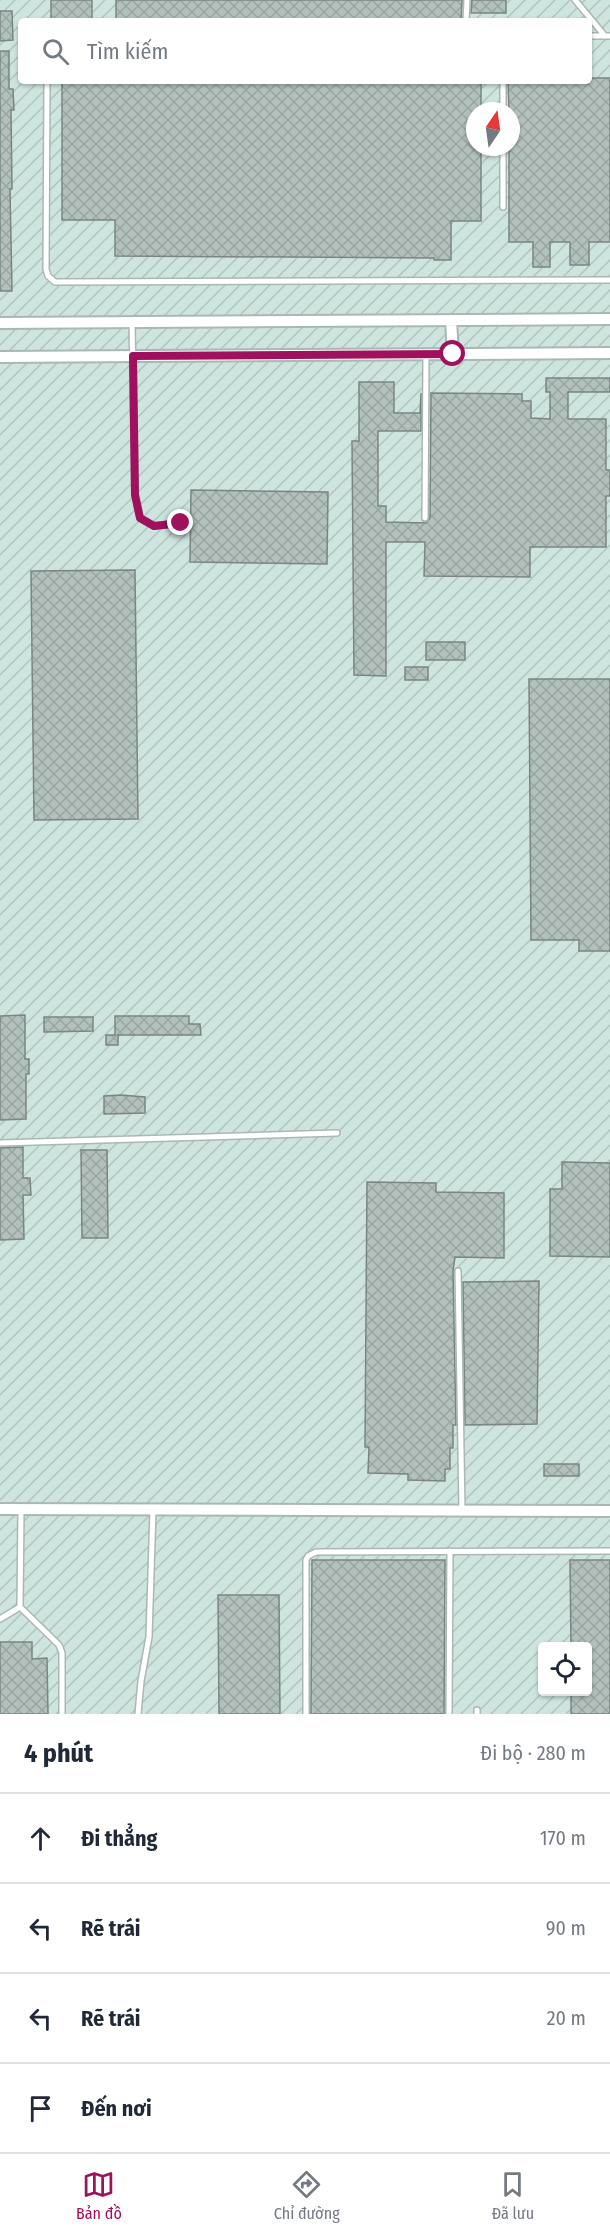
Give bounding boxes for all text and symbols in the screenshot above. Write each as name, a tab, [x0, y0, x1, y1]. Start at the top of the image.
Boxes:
search box	[18, 18, 592, 84]
icon: search	[39, 35, 72, 68]
text: Tìm kiếm	[87, 38, 168, 65]
north arrow	[466, 102, 520, 156]
route start	[439, 340, 465, 366]
route end	[167, 509, 193, 535]
map controls	[538, 1642, 592, 1696]
button: locate	[538, 1642, 592, 1696]
text: 4 phút	[24, 1738, 93, 1769]
text: Đi bộ · 280 m	[480, 1741, 586, 1765]
icon: ahead	[24, 1822, 57, 1855]
text: Đi thẳng	[81, 1825, 157, 1852]
text: 170 m	[540, 1826, 586, 1850]
icon: left	[24, 1912, 57, 1945]
text: Rẽ trái	[81, 1915, 141, 1942]
text: 90 m	[546, 1916, 586, 1940]
icon: left	[24, 2002, 57, 2035]
text: Rẽ trái	[81, 2005, 141, 2032]
text: 20 m	[547, 2006, 586, 2030]
icon: arrive	[24, 2092, 57, 2125]
text: Đến nơi	[81, 2095, 152, 2122]
tab: Bản đồ	[76, 2168, 122, 2223]
tab: Chỉ đường	[274, 2168, 340, 2223]
tab: Đã lưu	[492, 2168, 534, 2223]

